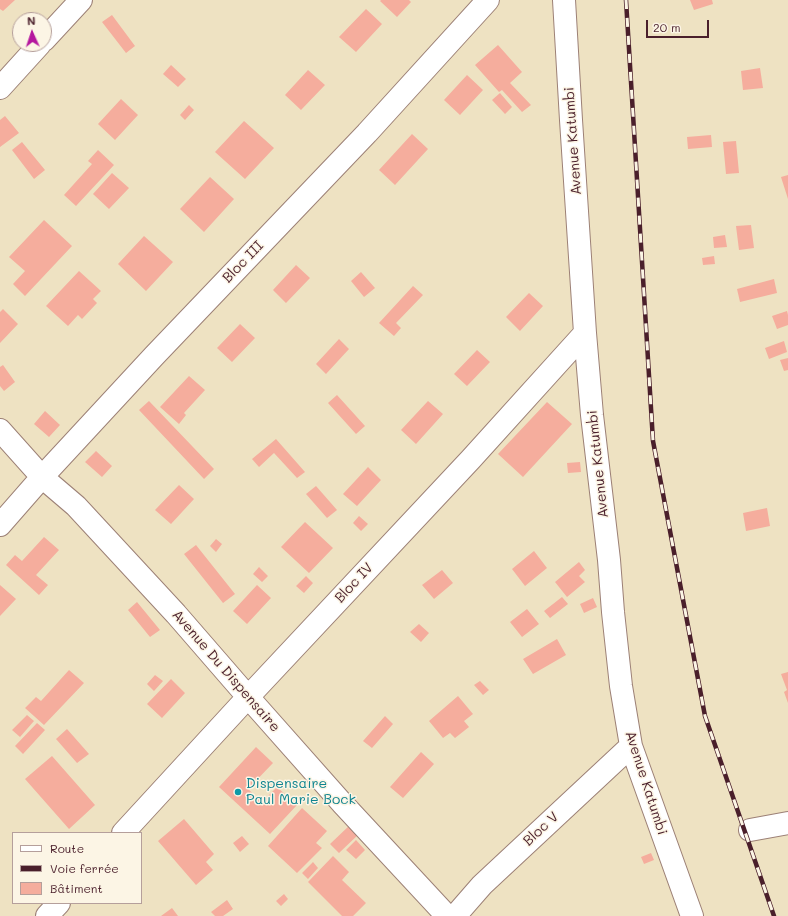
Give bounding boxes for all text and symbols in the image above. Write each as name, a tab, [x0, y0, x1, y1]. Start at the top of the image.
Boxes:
north arrow	[12, 12, 52, 52]
scale bar	[648, 12, 711, 38]
text: N	[27, 13, 36, 28]
text: 20 m	[653, 19, 681, 35]
street label: Avenue Katumbi	[561, 86, 585, 196]
street label: Bloc III	[219, 238, 267, 286]
street label: Avenue Katumbi	[584, 409, 612, 519]
street label: Bloc IV	[331, 560, 377, 606]
street label: Avenue Du Dispensaire	[169, 607, 283, 735]
street label: Avenue Katumbi	[621, 729, 671, 837]
place label: Dispensaire Paul Marie Bock	[246, 776, 356, 808]
marker: Dispensaire Paul Marie Bock	[233, 787, 243, 797]
street label: Bloc V	[520, 808, 562, 850]
legend	[12, 832, 142, 904]
text: Route	[50, 840, 84, 856]
text: Voie ferrée	[50, 860, 119, 876]
text: Bâtiment	[50, 880, 103, 896]

